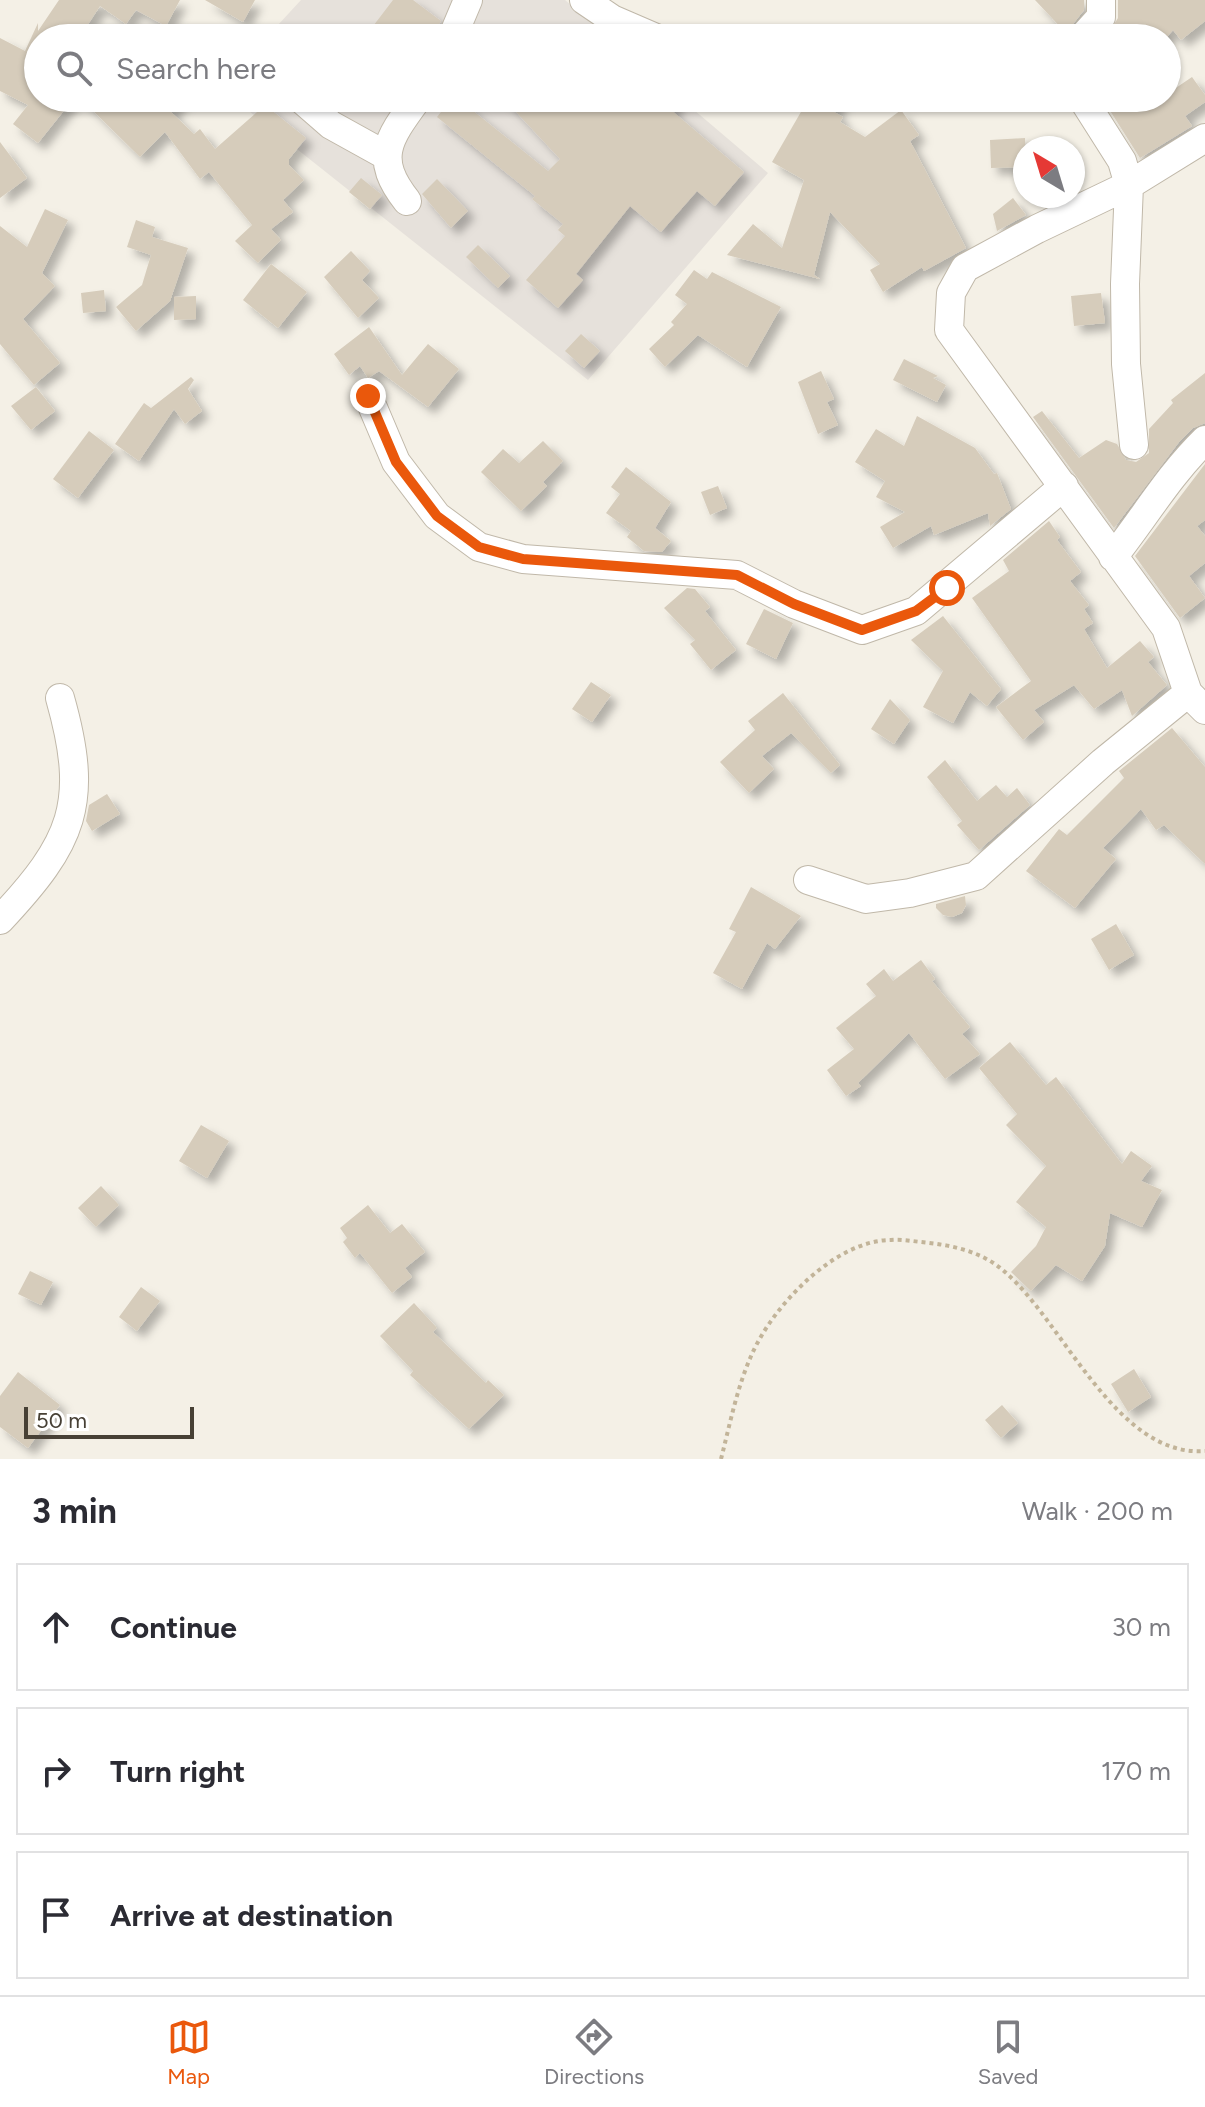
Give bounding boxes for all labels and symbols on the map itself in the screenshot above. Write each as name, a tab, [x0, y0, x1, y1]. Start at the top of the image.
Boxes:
north arrow	[1013, 136, 1085, 208]
route end	[350, 378, 386, 414]
route start	[929, 570, 965, 606]
scale bar	[24, 1403, 194, 1439]

